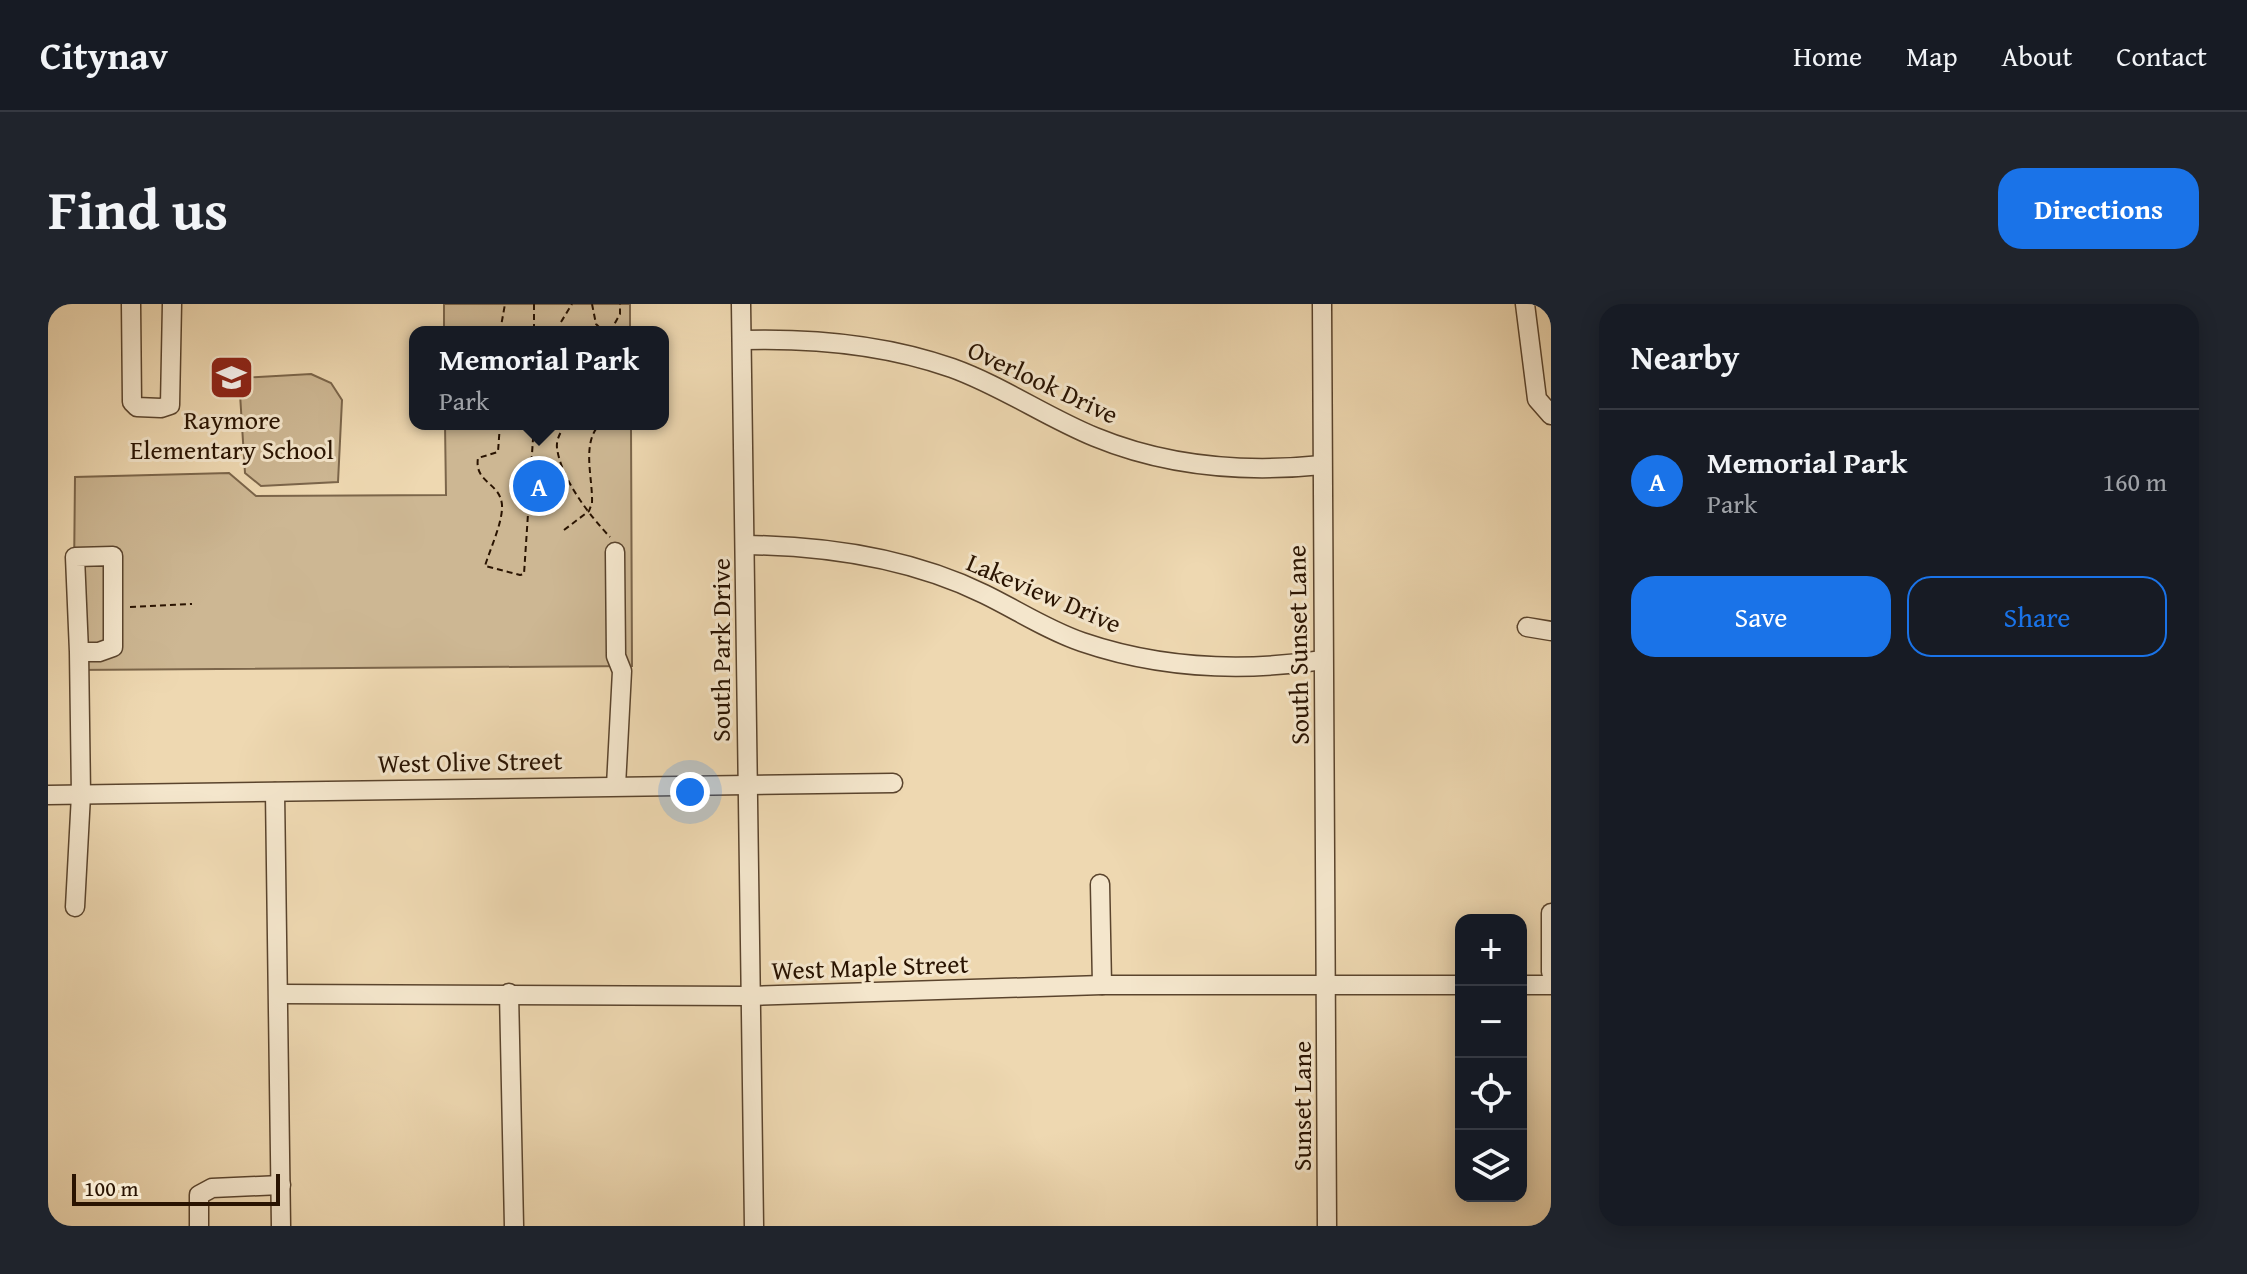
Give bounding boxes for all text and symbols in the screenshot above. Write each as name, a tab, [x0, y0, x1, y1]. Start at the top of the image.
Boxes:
text: Citynav	[40, 27, 168, 83]
text: Home	[1793, 35, 1862, 76]
text: Map	[1906, 35, 1958, 76]
text: About	[2002, 35, 2072, 76]
text: Contact	[2116, 35, 2207, 76]
text: Find us	[48, 167, 228, 250]
button: Directions	[1998, 168, 2199, 249]
popup	[409, 326, 669, 430]
street label: Overlook Drive	[961, 330, 1125, 433]
text: Nearby	[1631, 332, 1740, 381]
text: Memorial Park	[439, 337, 639, 381]
school or university icon: Raymore Elementary School	[208, 353, 256, 401]
text: Park	[439, 381, 489, 420]
place label: Raymore Elementary School	[130, 400, 334, 469]
text: Memorial Park	[1707, 440, 1907, 484]
pin: A	[513, 456, 565, 516]
text: A	[1649, 462, 1665, 501]
text: 160 m	[2102, 462, 2167, 501]
text: Park	[1707, 484, 1757, 523]
street label: Lakeview Drive	[961, 542, 1128, 643]
street label: South Sunset Lane	[1276, 545, 1319, 745]
street label: South Park Drive	[701, 558, 740, 742]
button: Save	[1631, 576, 1891, 657]
button: Share	[1907, 576, 2167, 657]
street label: West Olive Street	[377, 740, 563, 783]
your location	[670, 772, 710, 812]
map controls	[1455, 914, 1527, 1202]
button: +	[1455, 914, 1527, 986]
street label: West Maple Street	[771, 944, 969, 989]
button: −	[1455, 986, 1527, 1058]
street label: Sunset Lane	[1282, 1041, 1321, 1171]
button: locate	[1455, 1058, 1527, 1130]
button: layers	[1455, 1130, 1527, 1202]
scale bar	[72, 1170, 280, 1206]
text: 100 m	[84, 1172, 139, 1204]

